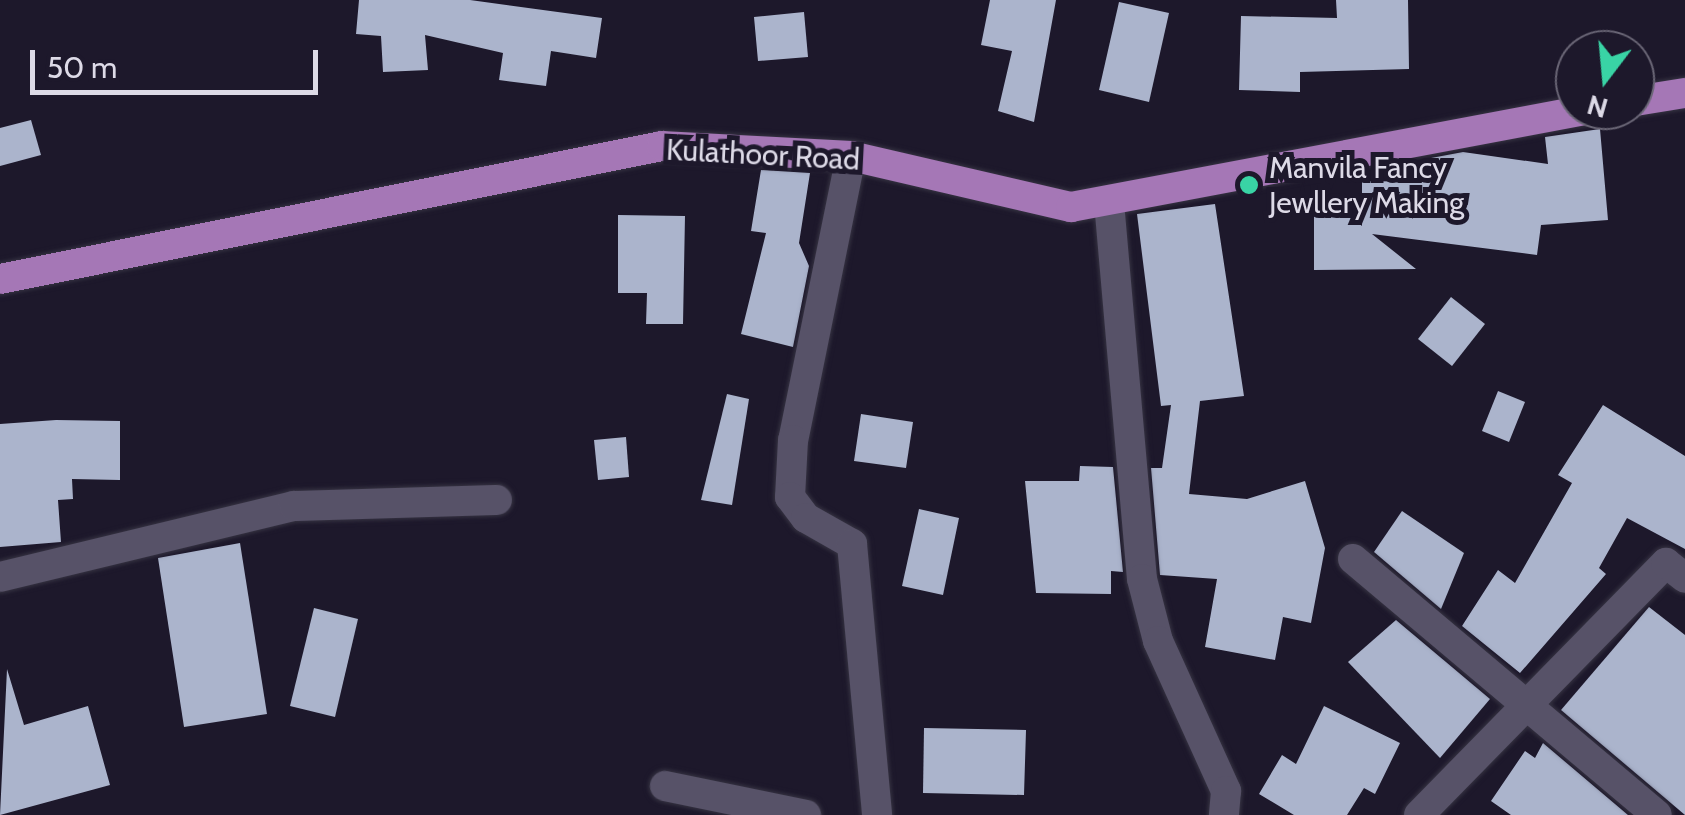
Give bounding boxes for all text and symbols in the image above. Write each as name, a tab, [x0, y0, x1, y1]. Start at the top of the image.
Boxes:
scale bar	[35, 30, 322, 92]
north arrow	[1555, 30, 1655, 130]
text: 50 m	[47, 49, 117, 86]
text: N	[1583, 88, 1611, 126]
street label: Kulathoor Road	[665, 132, 861, 178]
place label: Manvila Fancy Jewllery Making	[1269, 150, 1464, 220]
marker: Manvila Fancy Jewllery Making	[1238, 174, 1260, 196]

